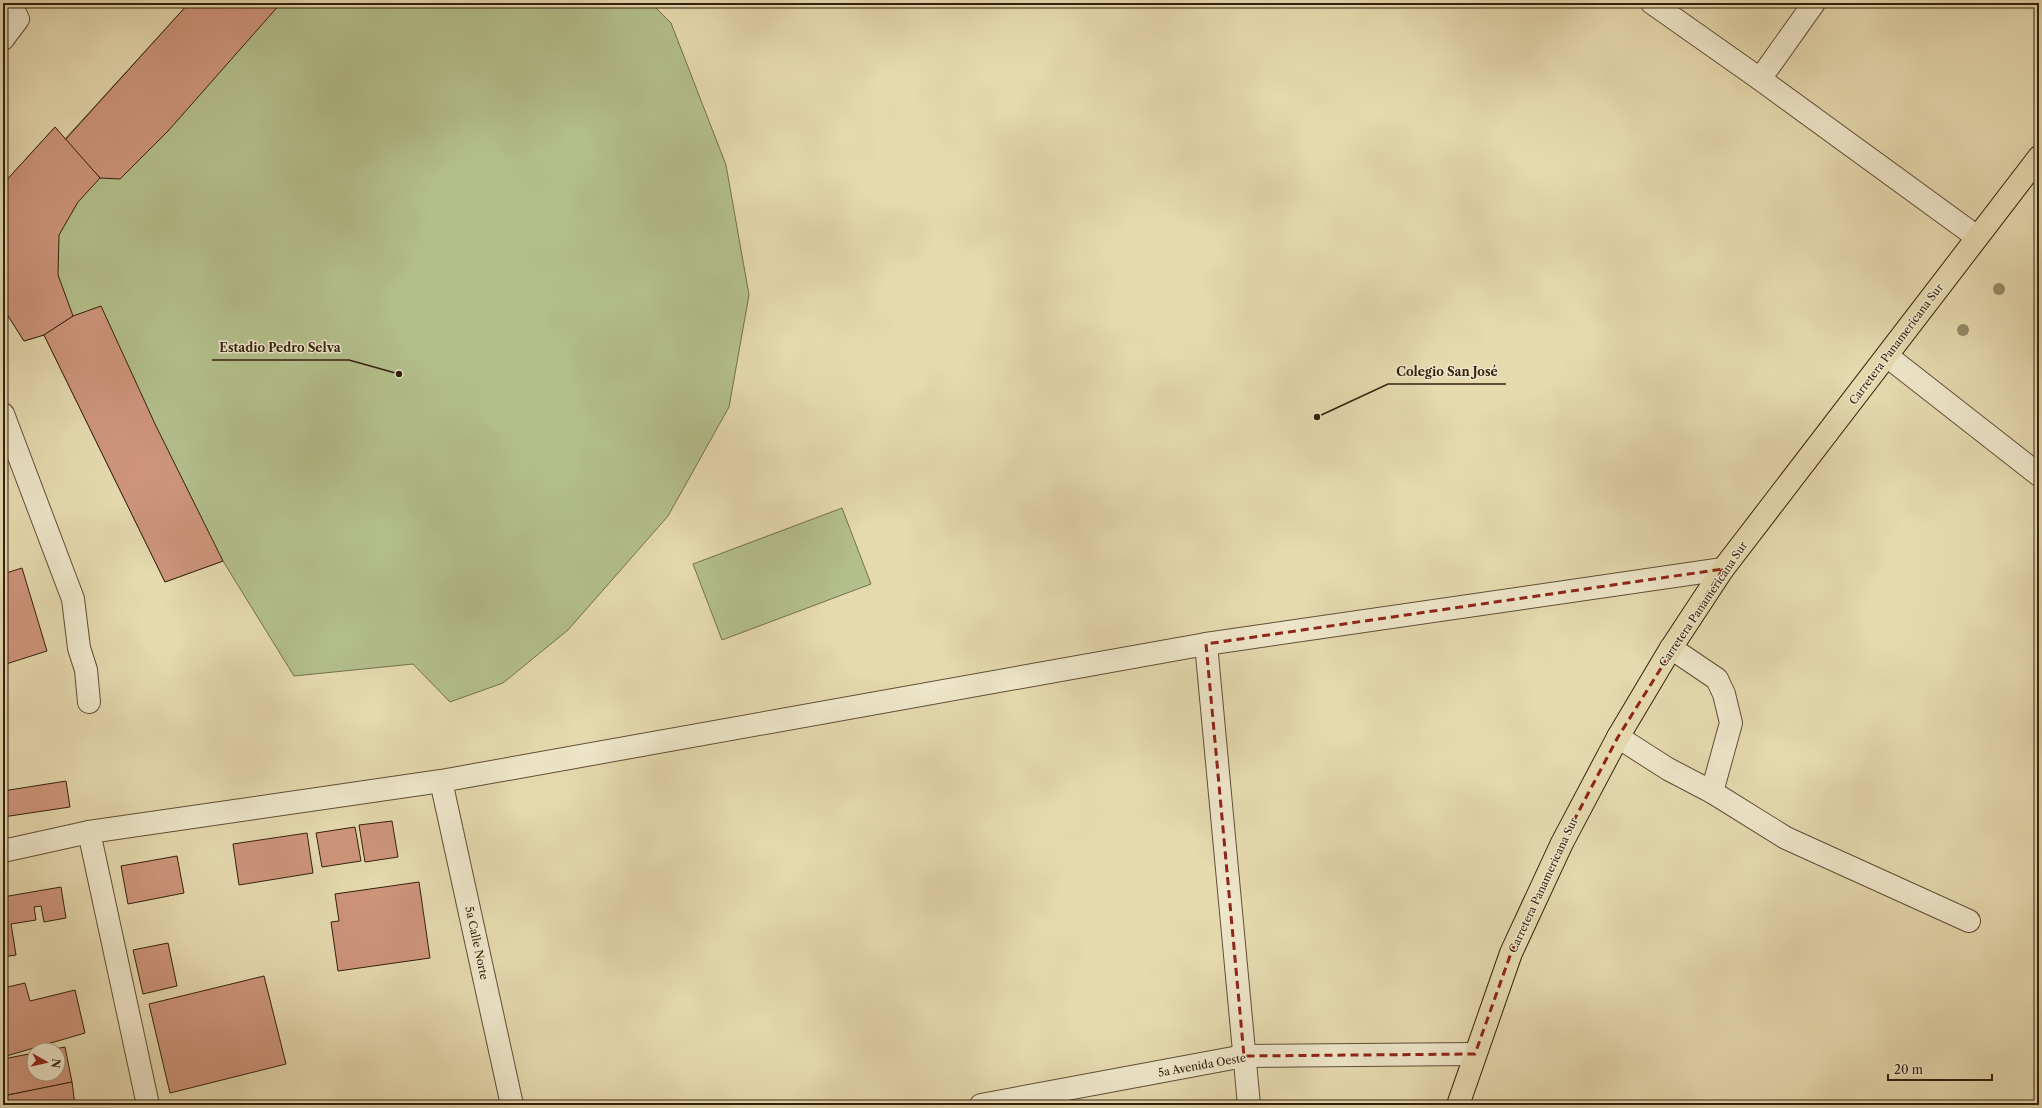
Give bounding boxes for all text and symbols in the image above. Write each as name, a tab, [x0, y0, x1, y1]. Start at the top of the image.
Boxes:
street label: Carretera Panamericana Sur	[1846, 280, 1946, 407]
callout: Estadio Pedro Selva	[212, 336, 349, 360]
text: Estadio Pedro Selva	[219, 340, 342, 355]
callout: Colegio San José	[1388, 360, 1506, 384]
text: Colegio San José	[1396, 364, 1498, 379]
street label: Carretera Panamericana Sur	[1656, 539, 1750, 669]
street label: Carretera Panamericana Sur	[1505, 815, 1581, 955]
street label: 5a Calle Norte	[462, 905, 492, 981]
north arrow	[26, 1042, 66, 1082]
street label: 5a Avenida Oeste	[1157, 1050, 1247, 1080]
scale bar	[1888, 1056, 1992, 1082]
text: N	[48, 1058, 63, 1070]
text: 20 m	[1894, 1062, 1923, 1077]

